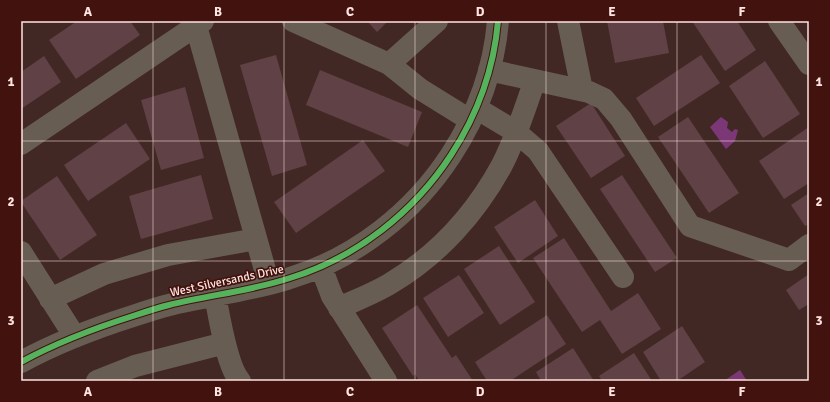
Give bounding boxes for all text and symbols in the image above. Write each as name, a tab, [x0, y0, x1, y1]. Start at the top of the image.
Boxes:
text: A	[84, 4, 93, 20]
text: B	[214, 4, 222, 20]
text: C	[346, 4, 354, 20]
text: D	[476, 4, 485, 20]
text: E	[608, 4, 616, 20]
text: F	[739, 4, 746, 20]
text: 1	[7, 74, 15, 90]
text: 1	[815, 74, 823, 90]
text: 2	[7, 194, 15, 210]
text: 2	[815, 194, 823, 210]
street label: West Silversands Drive	[169, 262, 285, 300]
text: 3	[7, 313, 15, 329]
text: 3	[815, 313, 823, 329]
text: A	[84, 384, 93, 400]
text: B	[214, 384, 222, 400]
text: C	[346, 384, 354, 400]
text: D	[476, 384, 485, 400]
text: E	[608, 384, 616, 400]
text: F	[739, 384, 746, 400]

